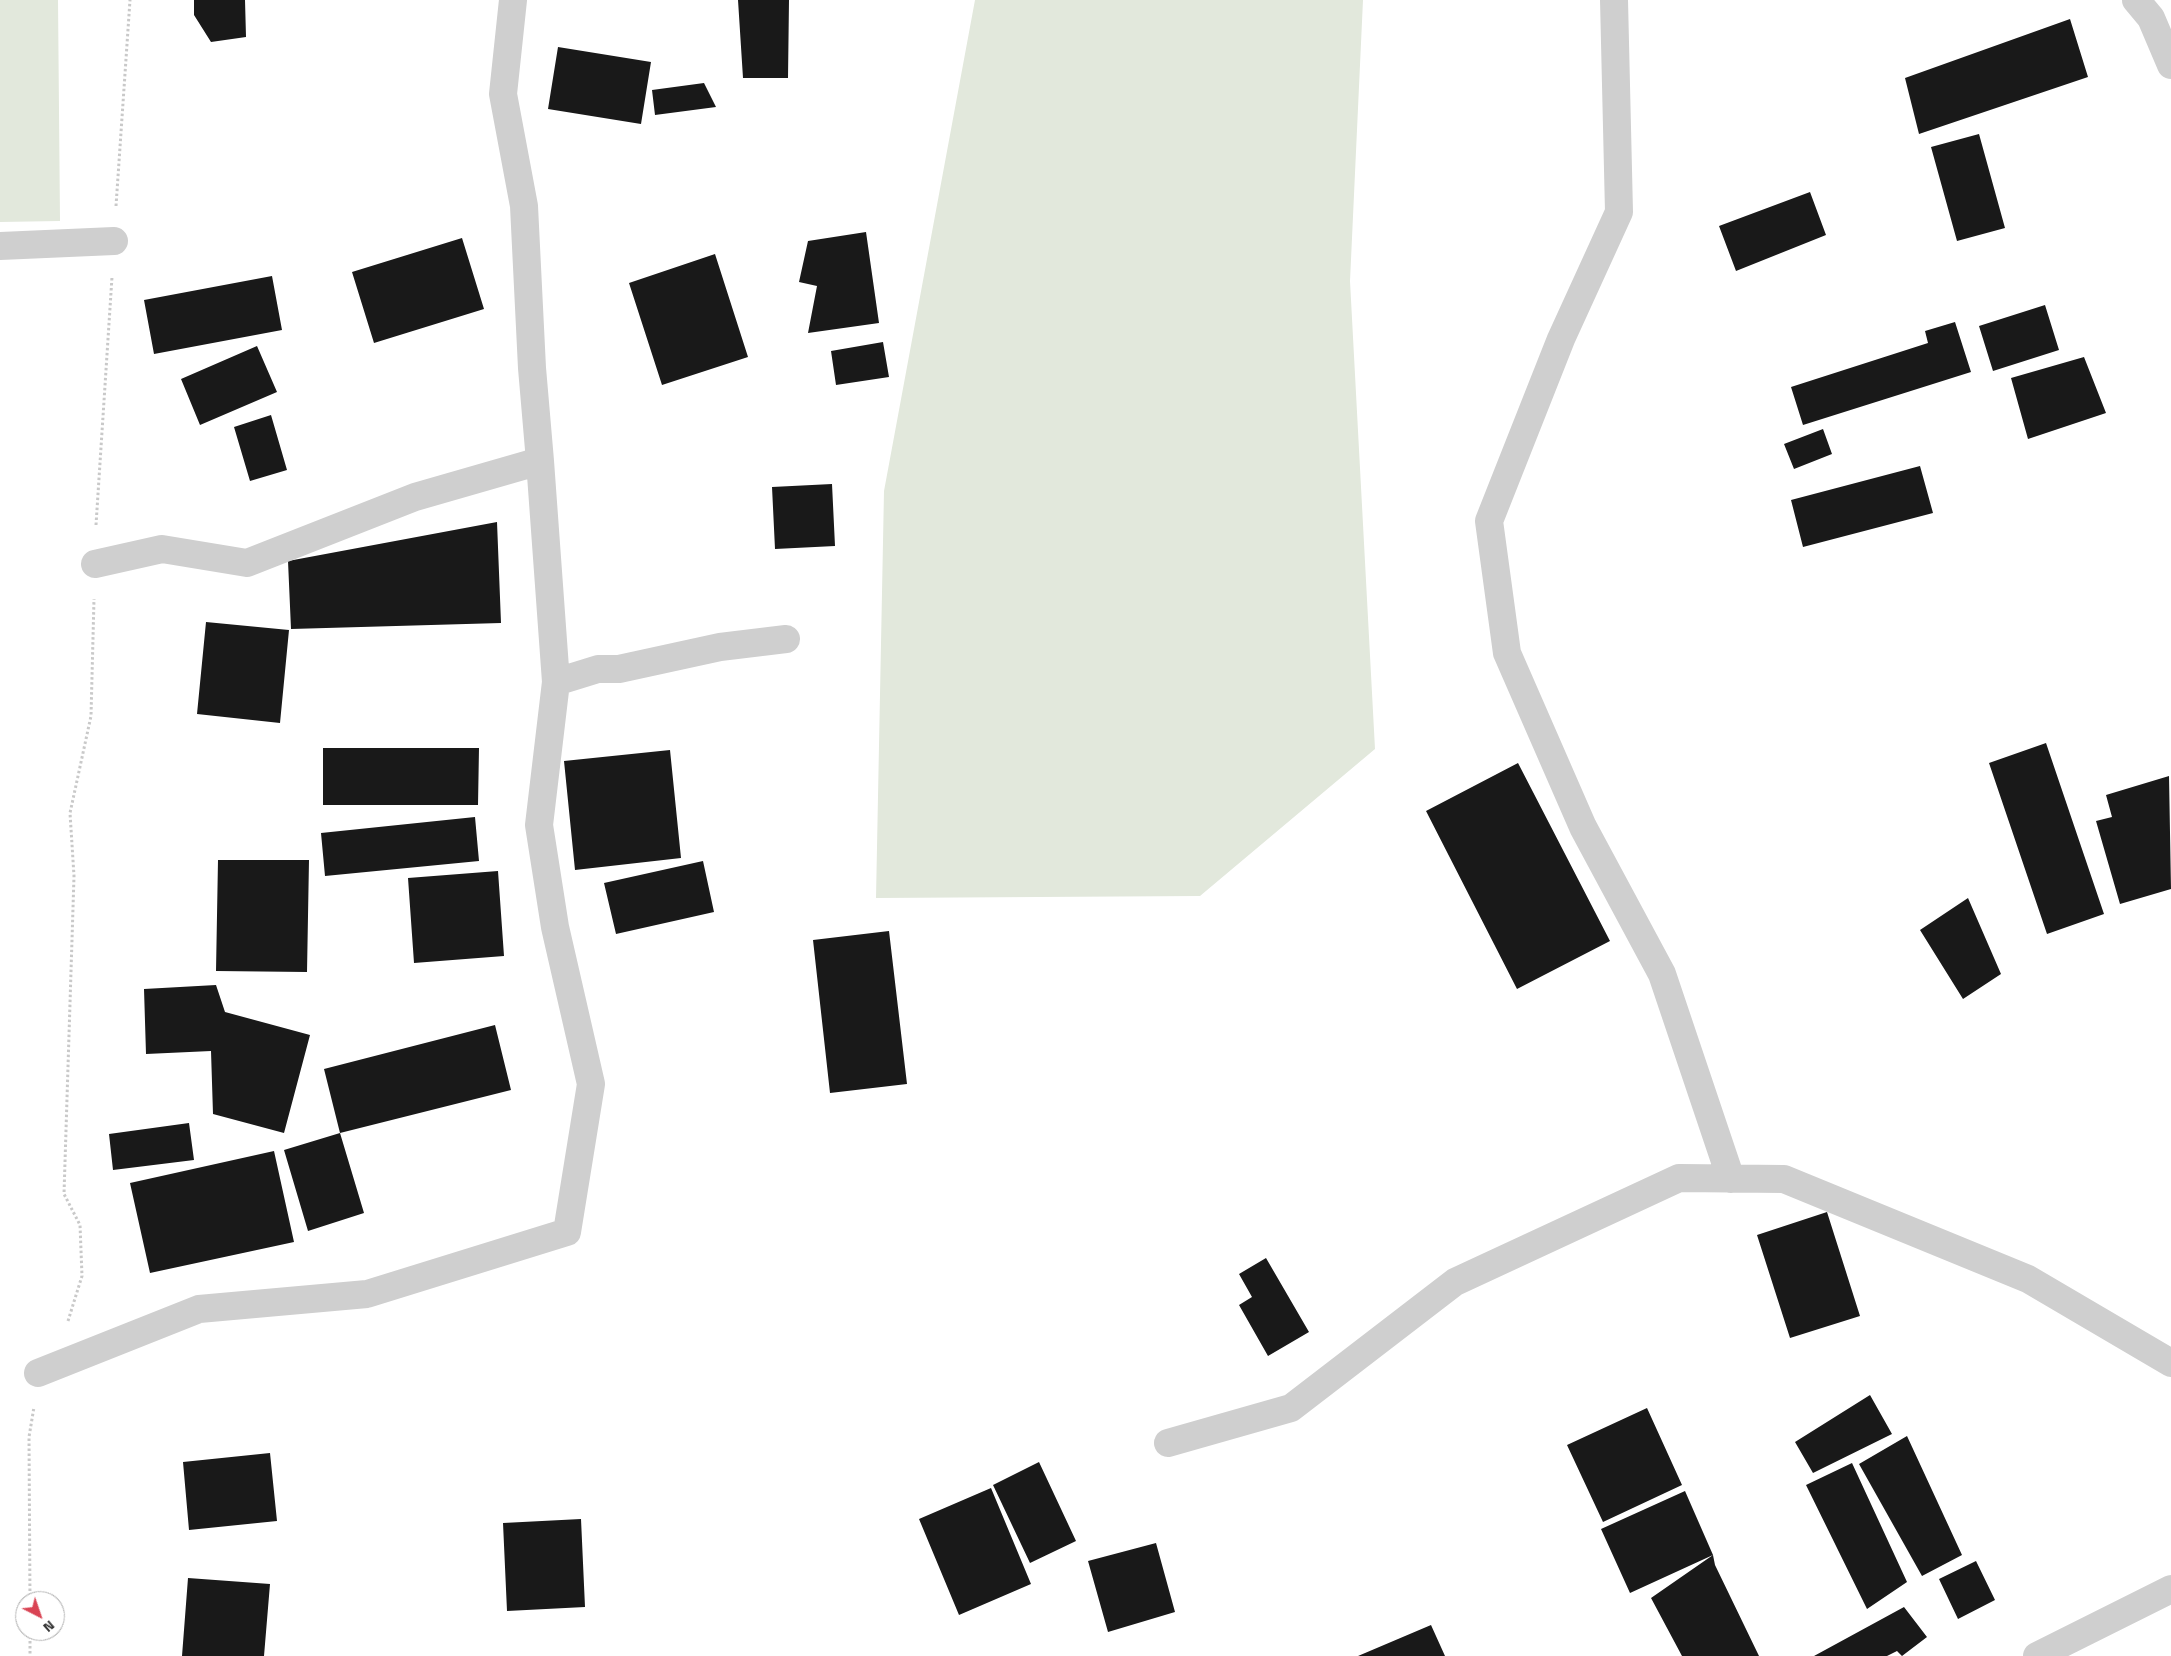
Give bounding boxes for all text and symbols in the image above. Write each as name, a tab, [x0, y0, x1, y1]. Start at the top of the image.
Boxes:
north arrow	[15, 1591, 65, 1641]
text: N	[39, 1616, 60, 1638]

